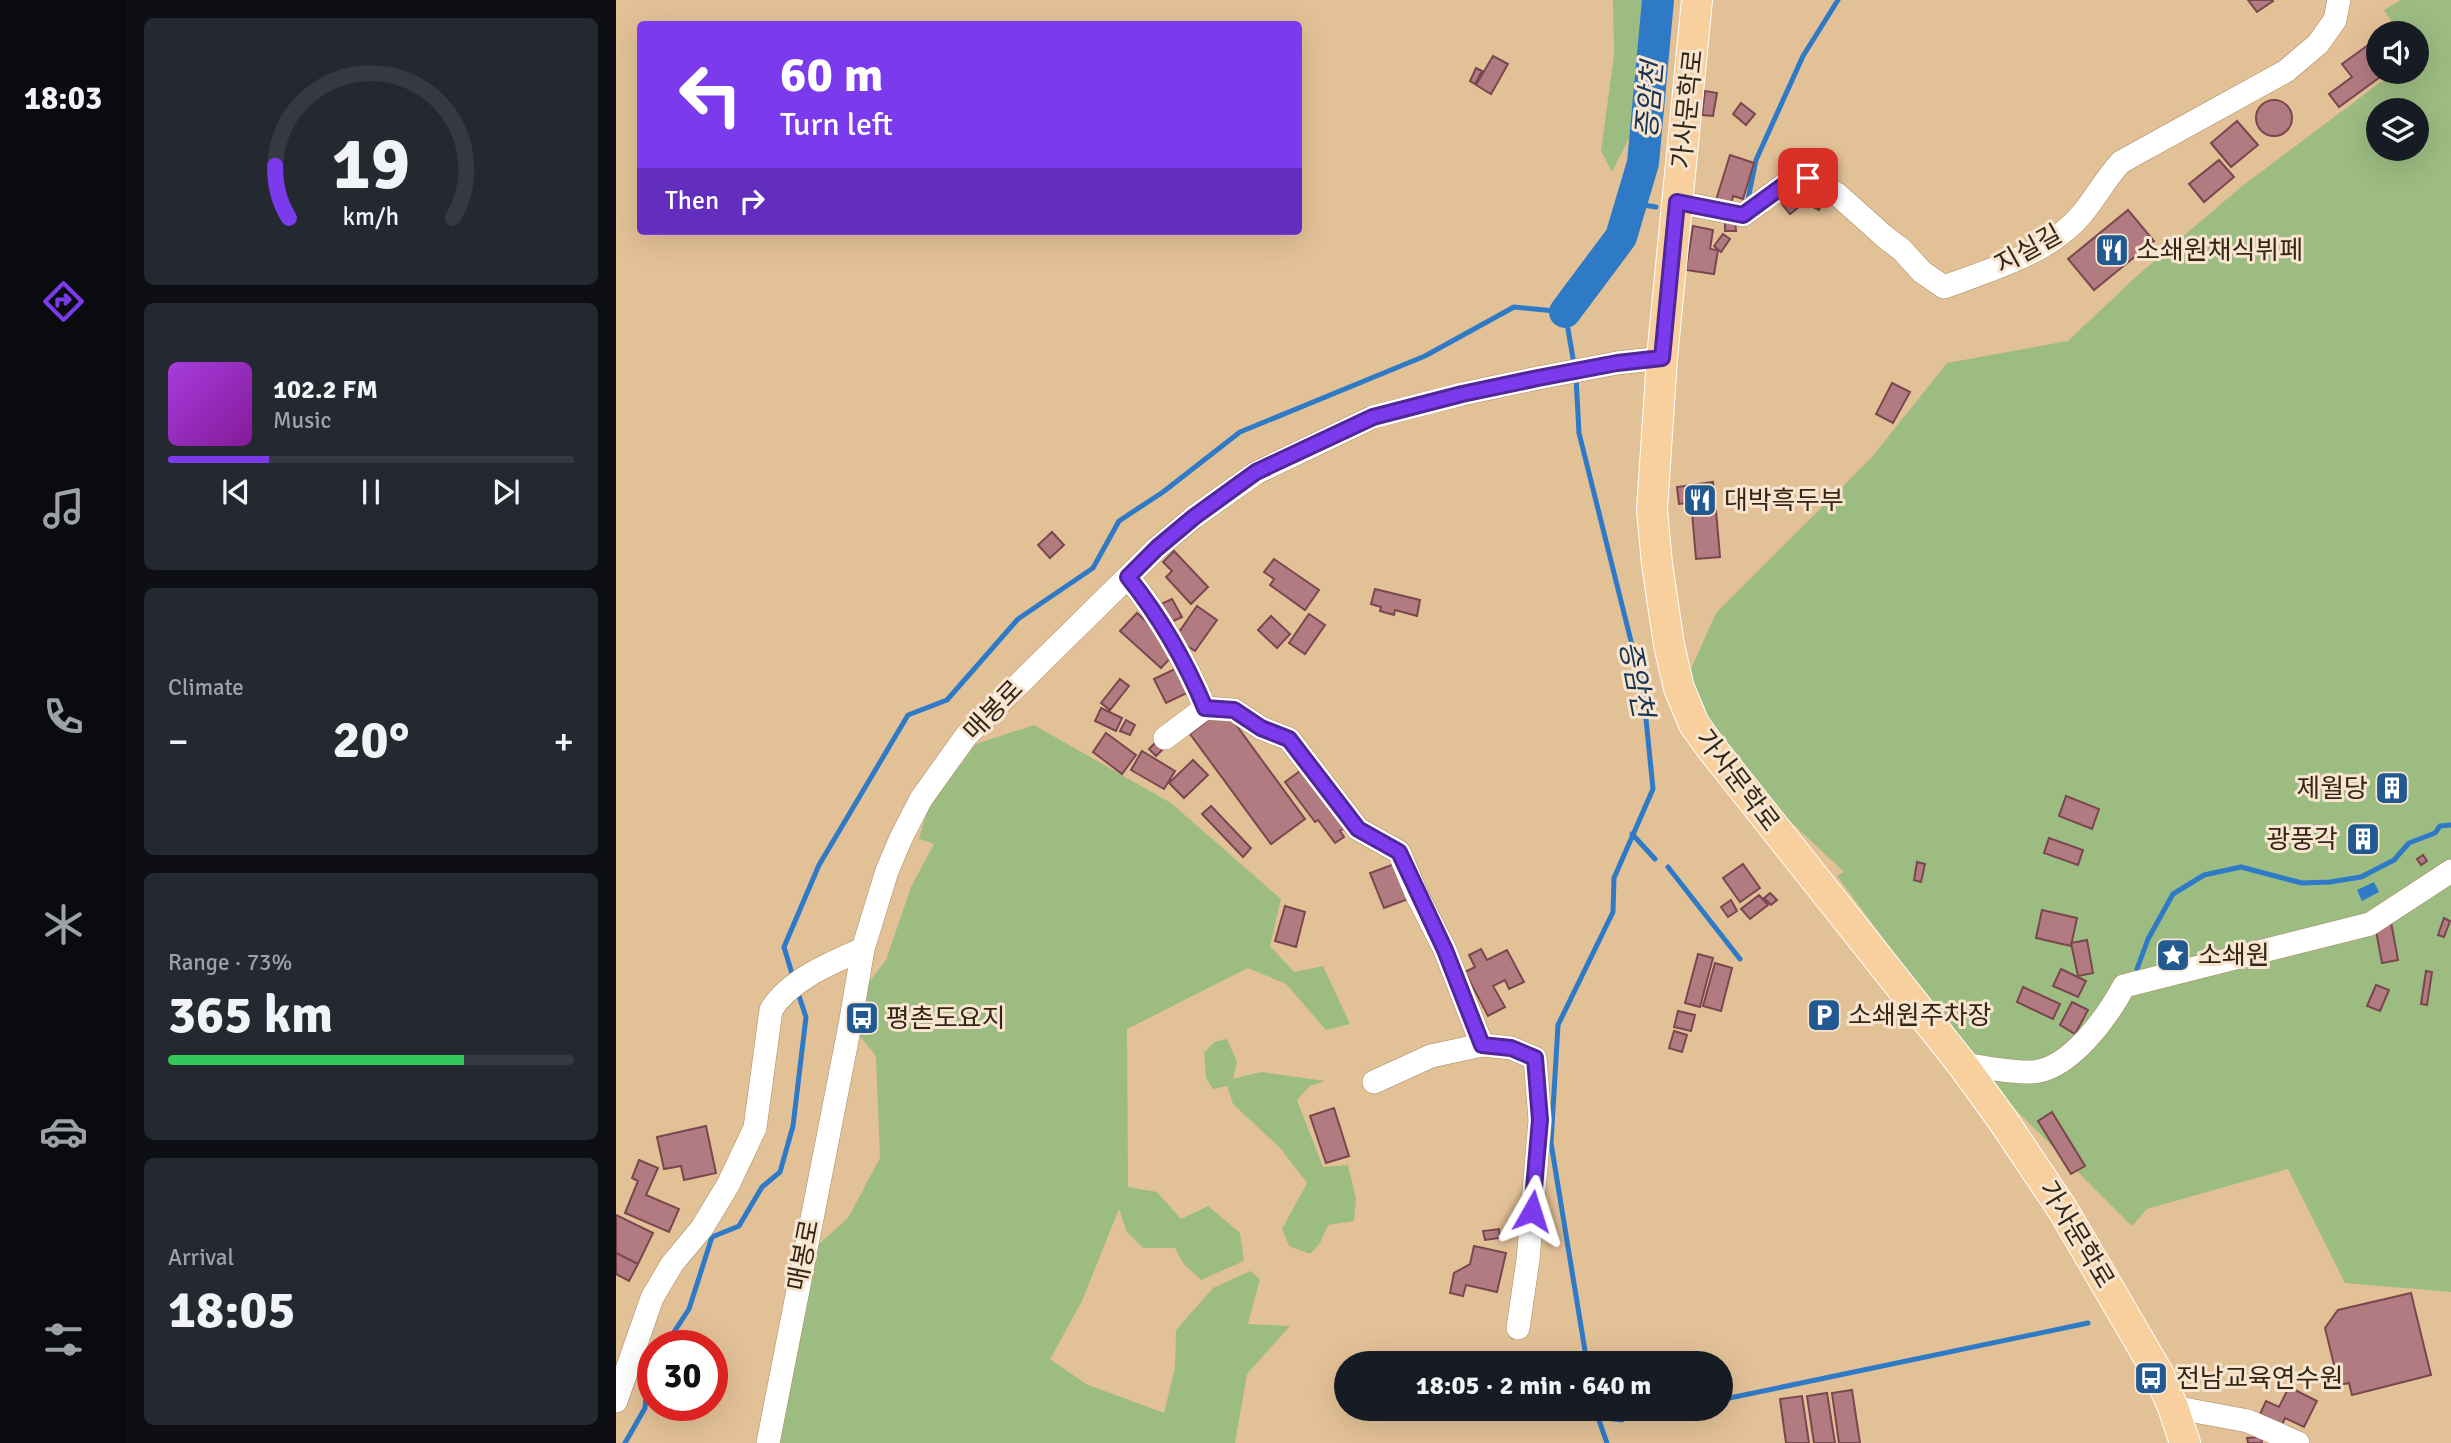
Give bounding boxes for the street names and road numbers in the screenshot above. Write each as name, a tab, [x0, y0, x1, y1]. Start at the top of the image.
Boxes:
street label: 가사문학로	[1666, 48, 1710, 170]
street label: 지실길	[1989, 218, 2068, 281]
street label: 매봉로	[957, 674, 1030, 748]
street label: 가사문학로	[1688, 723, 1786, 838]
street label: 가사문학로	[2032, 1175, 2121, 1294]
street label: 매봉로	[781, 1217, 827, 1293]

